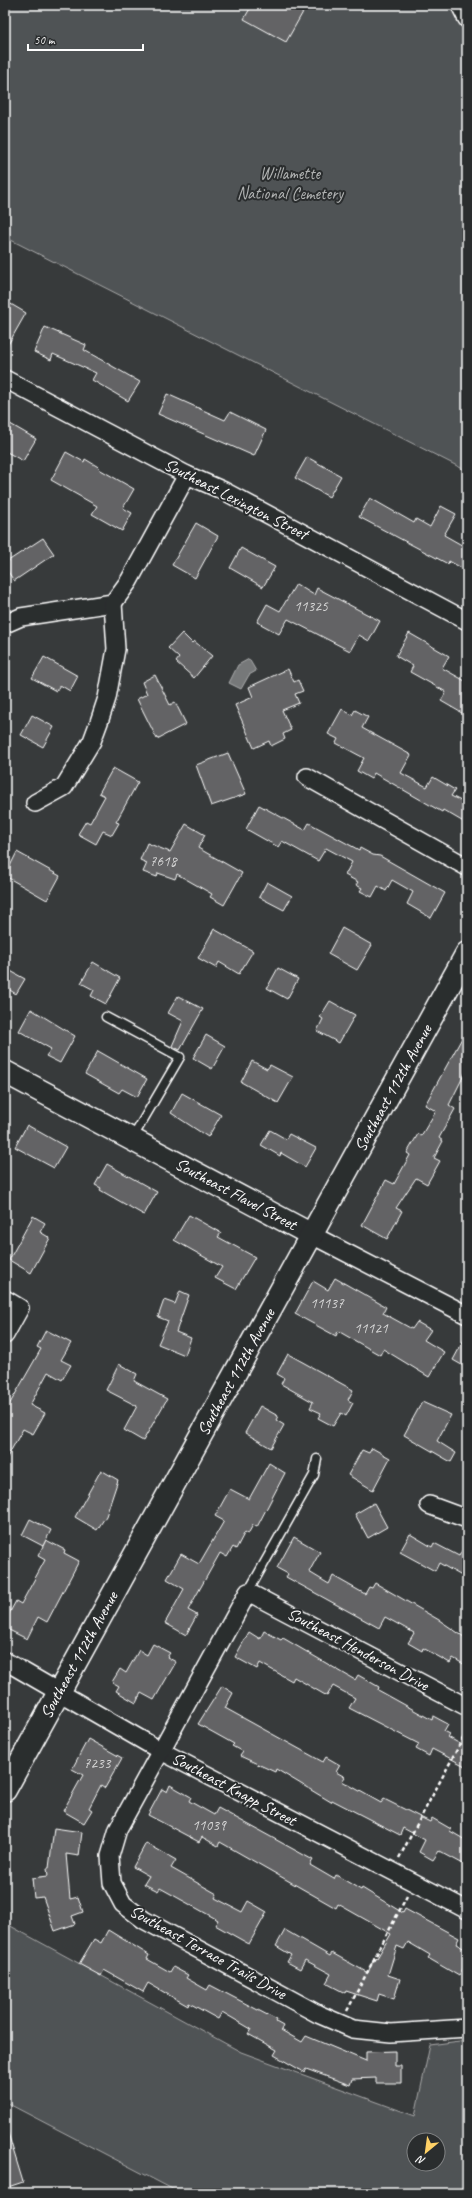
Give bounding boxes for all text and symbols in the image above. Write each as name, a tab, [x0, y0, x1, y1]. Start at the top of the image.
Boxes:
scale bar	[28, 26, 143, 52]
text: 50 m	[34, 32, 56, 48]
park label: Willamette National Cemetery	[237, 163, 344, 204]
street label: Southeast Lexington Street	[161, 454, 313, 545]
house number: 11325	[294, 597, 329, 616]
house number: 7618	[149, 852, 178, 871]
street label: Southeast 112th Avenue	[349, 1020, 437, 1155]
street label: Southeast Flavel Street	[172, 1153, 302, 1236]
house number: 11137	[310, 1294, 345, 1313]
street label: Southeast 112th Avenue	[192, 1304, 280, 1439]
house number: 11121	[354, 1319, 389, 1338]
street label: Southeast 112th Avenue	[35, 1587, 123, 1722]
street label: Southeast Henderson Drive	[284, 1603, 434, 1696]
street label: Southeast Knapp Street	[168, 1747, 302, 1832]
house number: 7233	[83, 1754, 112, 1773]
house number: 11039	[192, 1816, 227, 1835]
street label: Southeast Terrace Trails Drive	[126, 1900, 291, 2004]
north arrow	[406, 2132, 446, 2172]
text: N	[413, 2152, 428, 2169]

